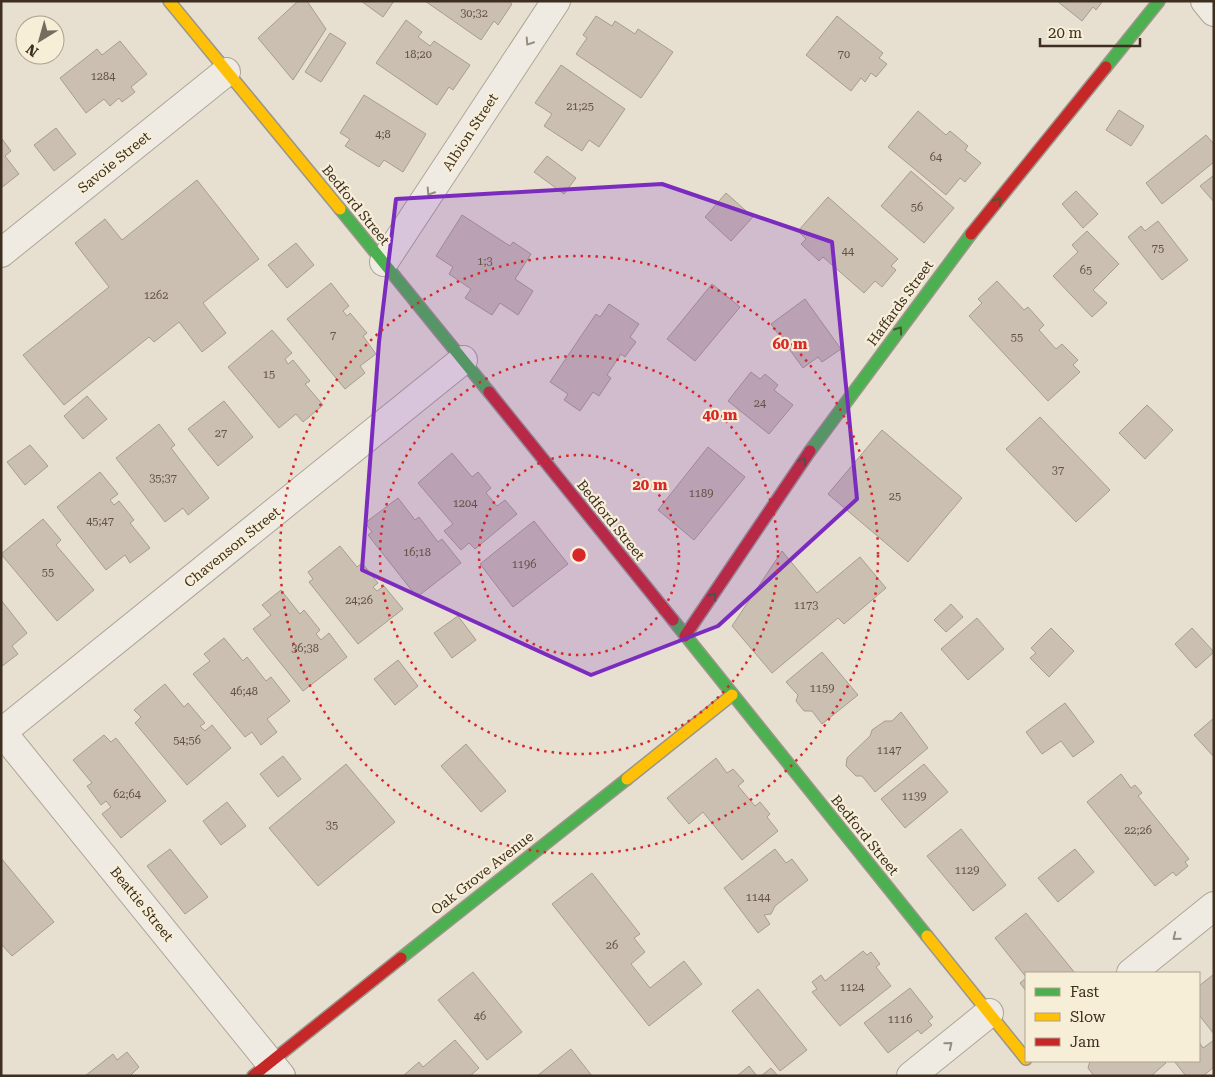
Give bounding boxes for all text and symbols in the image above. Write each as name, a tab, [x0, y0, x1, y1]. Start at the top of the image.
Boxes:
house number: 30;32	[460, 7, 488, 20]
north arrow	[15, 15, 65, 65]
scale bar	[1040, 15, 1140, 47]
text: 20 m	[1048, 24, 1083, 42]
one-way arrow	[526, 36, 535, 46]
text: N	[23, 41, 41, 60]
house number: 18;20	[404, 48, 432, 61]
house number: 70	[838, 48, 850, 61]
house number: 1284	[91, 70, 116, 83]
street label: Albion Street	[439, 90, 501, 174]
house number: 21;25	[566, 100, 594, 113]
street label: Savoie Street	[75, 128, 153, 196]
house number: 4;8	[375, 128, 391, 141]
house number: 64	[930, 151, 943, 164]
street label: Bedford Street	[319, 162, 393, 248]
one-way arrow	[427, 187, 436, 196]
one-way arrow	[992, 197, 1001, 206]
house number: 56	[911, 201, 923, 214]
house number: 75	[1152, 242, 1164, 255]
house number: 44	[842, 245, 855, 258]
house number: 1;3	[477, 255, 493, 268]
street label: Haffards Street	[864, 257, 936, 349]
house number: 65	[1080, 264, 1092, 277]
house number: 1262	[144, 289, 168, 302]
one-way arrow	[893, 326, 902, 336]
house number: 7	[330, 329, 336, 342]
house number: 55	[1011, 331, 1023, 344]
text: 60 m	[772, 335, 808, 353]
house number: 15	[263, 368, 275, 381]
house number: 24	[754, 397, 767, 410]
text: 40 m	[702, 406, 738, 424]
house number: 27	[215, 427, 227, 440]
one-way arrow	[797, 457, 807, 466]
house number: 37	[1052, 464, 1064, 477]
house number: 35;37	[149, 472, 177, 485]
text: 20 m	[632, 476, 668, 494]
street label: Bedford Street	[574, 477, 648, 563]
house number: 1189	[689, 487, 713, 500]
house number: 25	[889, 490, 901, 503]
house number: 1204	[453, 497, 478, 510]
street label: Chavenson Street	[181, 503, 283, 591]
house number: 45;47	[86, 515, 114, 528]
house number: 16;18	[403, 546, 431, 559]
centre of rings	[570, 546, 588, 564]
house number: 1196	[512, 558, 536, 571]
house number: 55	[42, 566, 54, 579]
one-way arrow	[707, 592, 716, 602]
house number: 24;26	[345, 594, 373, 607]
house number: 1173	[794, 599, 818, 612]
house number: 36;38	[291, 642, 319, 655]
house number: 1159	[810, 682, 834, 695]
house number: 46;48	[230, 685, 258, 698]
house number: 54;56	[173, 734, 201, 747]
house number: 1147	[877, 744, 901, 757]
house number: 62;64	[113, 788, 142, 801]
house number: 1139	[902, 790, 926, 803]
street label: Bedford Street	[828, 792, 902, 878]
house number: 35	[326, 819, 338, 832]
house number: 22;26	[1124, 824, 1152, 837]
street label: Oak Grove Avenue	[428, 828, 537, 918]
street label: Beattie Street	[107, 864, 177, 944]
house number: 1129	[955, 864, 979, 877]
house number: 1144	[746, 891, 771, 904]
one-way arrow	[1173, 931, 1182, 939]
house number: 26	[606, 939, 618, 952]
legend	[1025, 972, 1200, 1062]
house number: 1124	[840, 981, 865, 994]
text: Fast	[1070, 983, 1100, 1001]
text: Slow	[1070, 1008, 1106, 1026]
house number: 46	[474, 1010, 486, 1023]
house number: 1116	[888, 1013, 912, 1026]
text: Jam	[1070, 1033, 1100, 1051]
one-way arrow	[943, 1043, 952, 1051]

